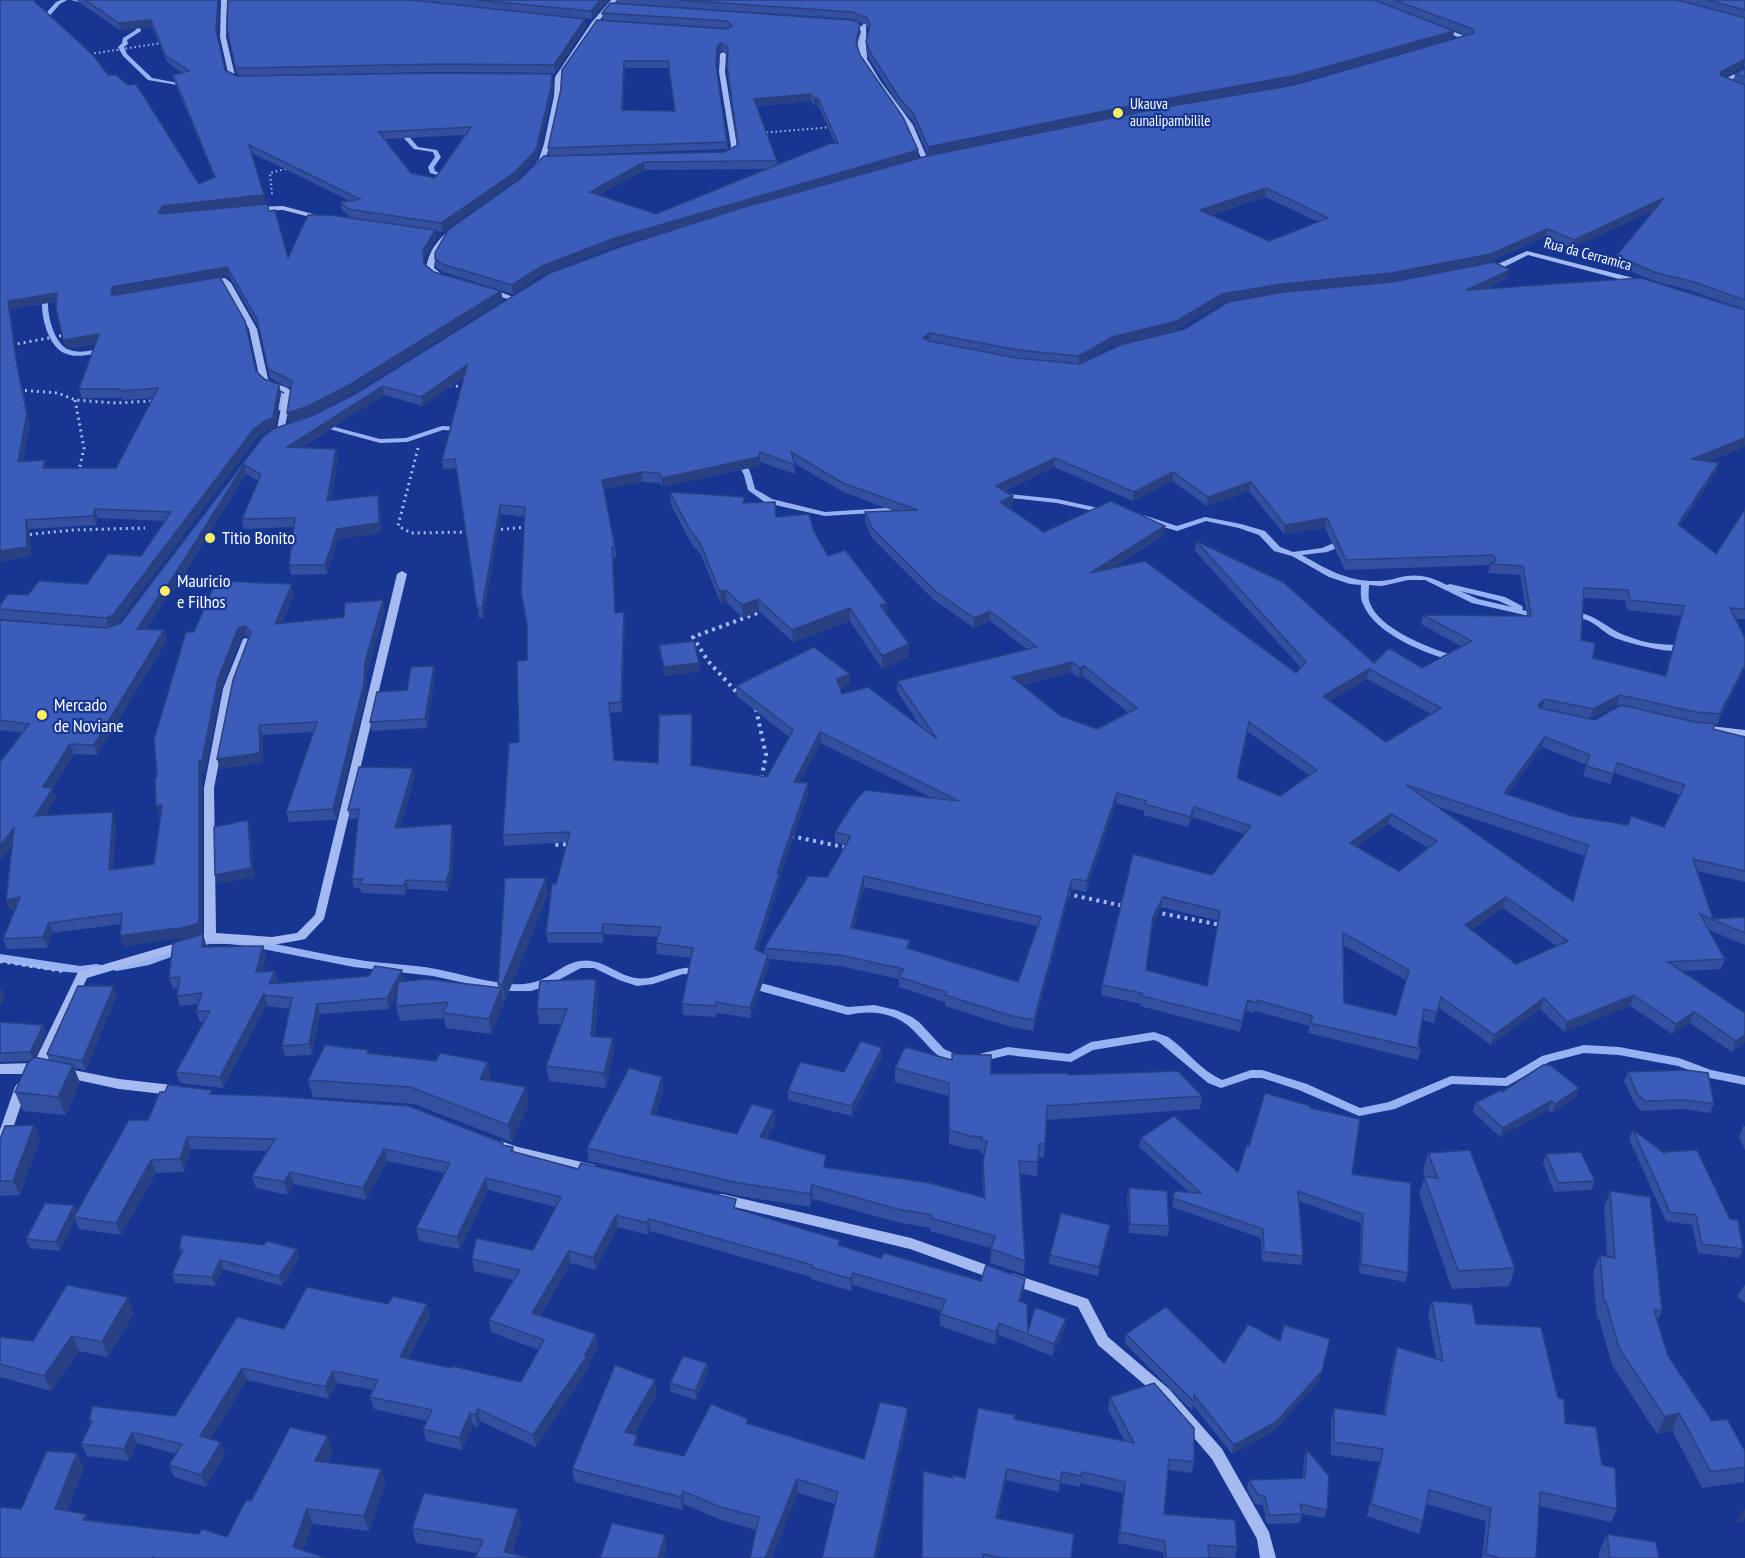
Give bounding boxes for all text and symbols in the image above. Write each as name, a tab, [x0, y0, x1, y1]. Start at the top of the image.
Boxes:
place label: Ukauva aunalipambilile	[1130, 94, 1210, 130]
marker: Ukauva aunalipambilile	[1111, 106, 1125, 120]
street label: Rua da Cerramica	[1542, 233, 1634, 274]
place label: Titio Bonito	[222, 526, 295, 549]
marker: Titio Bonito	[203, 531, 217, 545]
place label: Mauricio e Filhos	[177, 569, 231, 613]
marker: Mauricio e Filhos	[158, 584, 172, 598]
place label: Mercado de Noviane	[54, 693, 124, 737]
marker: Mercado de Noviane	[35, 708, 49, 722]

